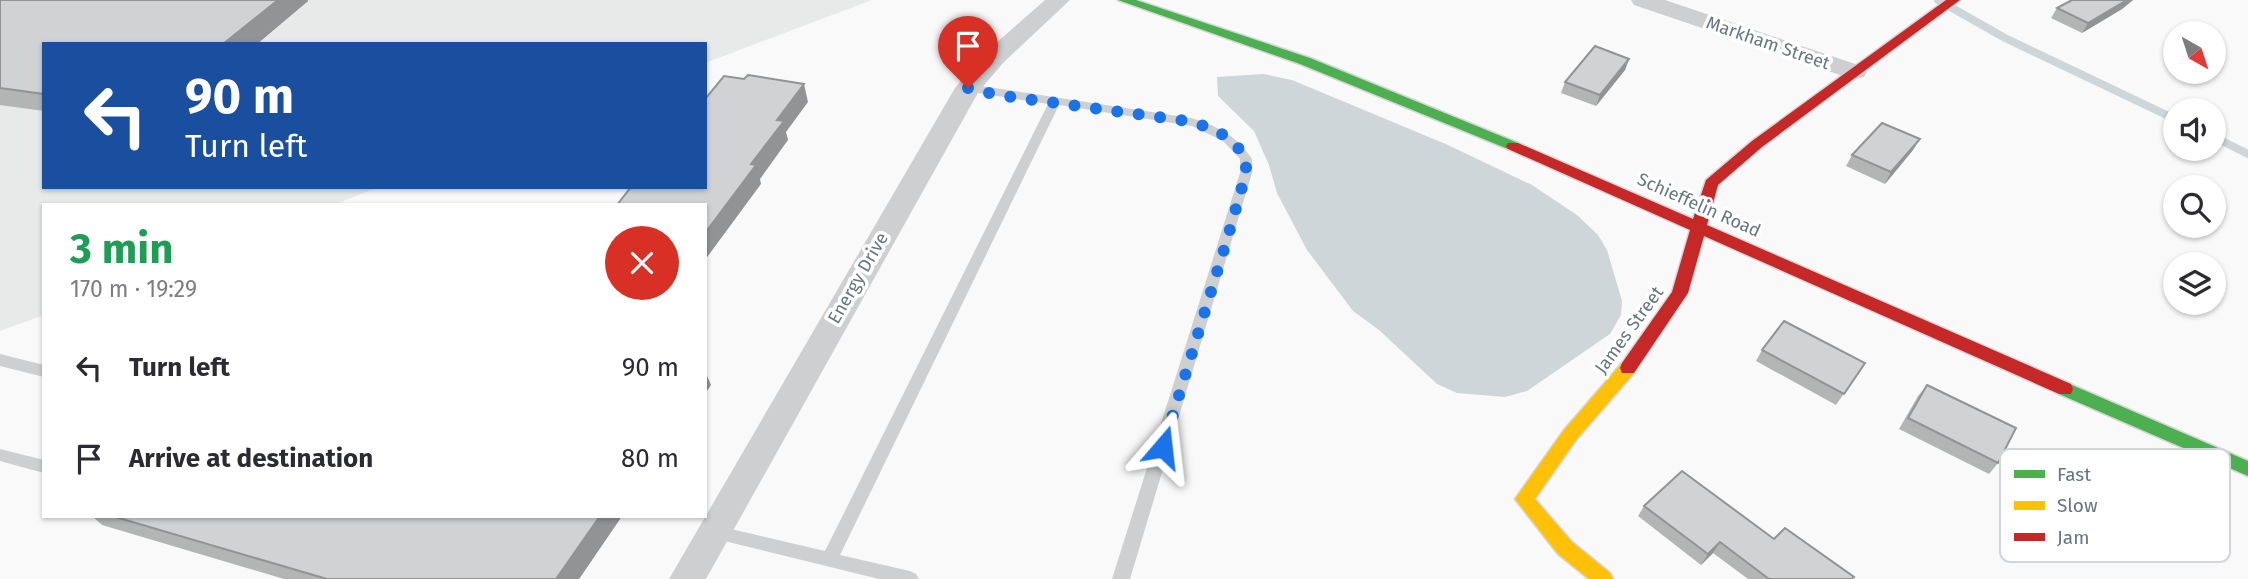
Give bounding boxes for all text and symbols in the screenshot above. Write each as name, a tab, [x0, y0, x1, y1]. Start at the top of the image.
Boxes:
street label: Markham Street	[1703, 12, 1833, 75]
pin	[938, 16, 998, 88]
north arrow	[2163, 21, 2226, 84]
map controls	[2163, 21, 2226, 315]
icon: arrive	[949, 27, 987, 65]
text: 90 m	[185, 67, 294, 126]
icon: left	[70, 70, 161, 161]
button: sound	[2163, 98, 2226, 161]
text: Turn left	[185, 127, 307, 165]
street label: Schieffelin Road	[1634, 168, 1764, 242]
button: search	[2163, 175, 2226, 238]
text: 3 min	[70, 224, 173, 274]
button: close	[605, 226, 679, 300]
street label: Energy Drive	[823, 228, 893, 328]
button: layers	[2163, 252, 2226, 315]
text: 170 m · 19:29	[70, 275, 197, 303]
street label: James Street	[1590, 282, 1668, 378]
icon: left	[70, 349, 108, 387]
text: Turn left	[129, 352, 230, 383]
text: 90 m	[622, 352, 679, 383]
position arrow	[1126, 410, 1200, 484]
icon: arrive	[70, 440, 108, 478]
text: Arrive at destination	[129, 443, 373, 474]
text: 80 m	[621, 443, 679, 474]
legend	[2000, 449, 2230, 562]
text: Fast	[2057, 463, 2091, 486]
text: Slow	[2057, 494, 2098, 517]
text: Jam	[2057, 526, 2089, 549]

